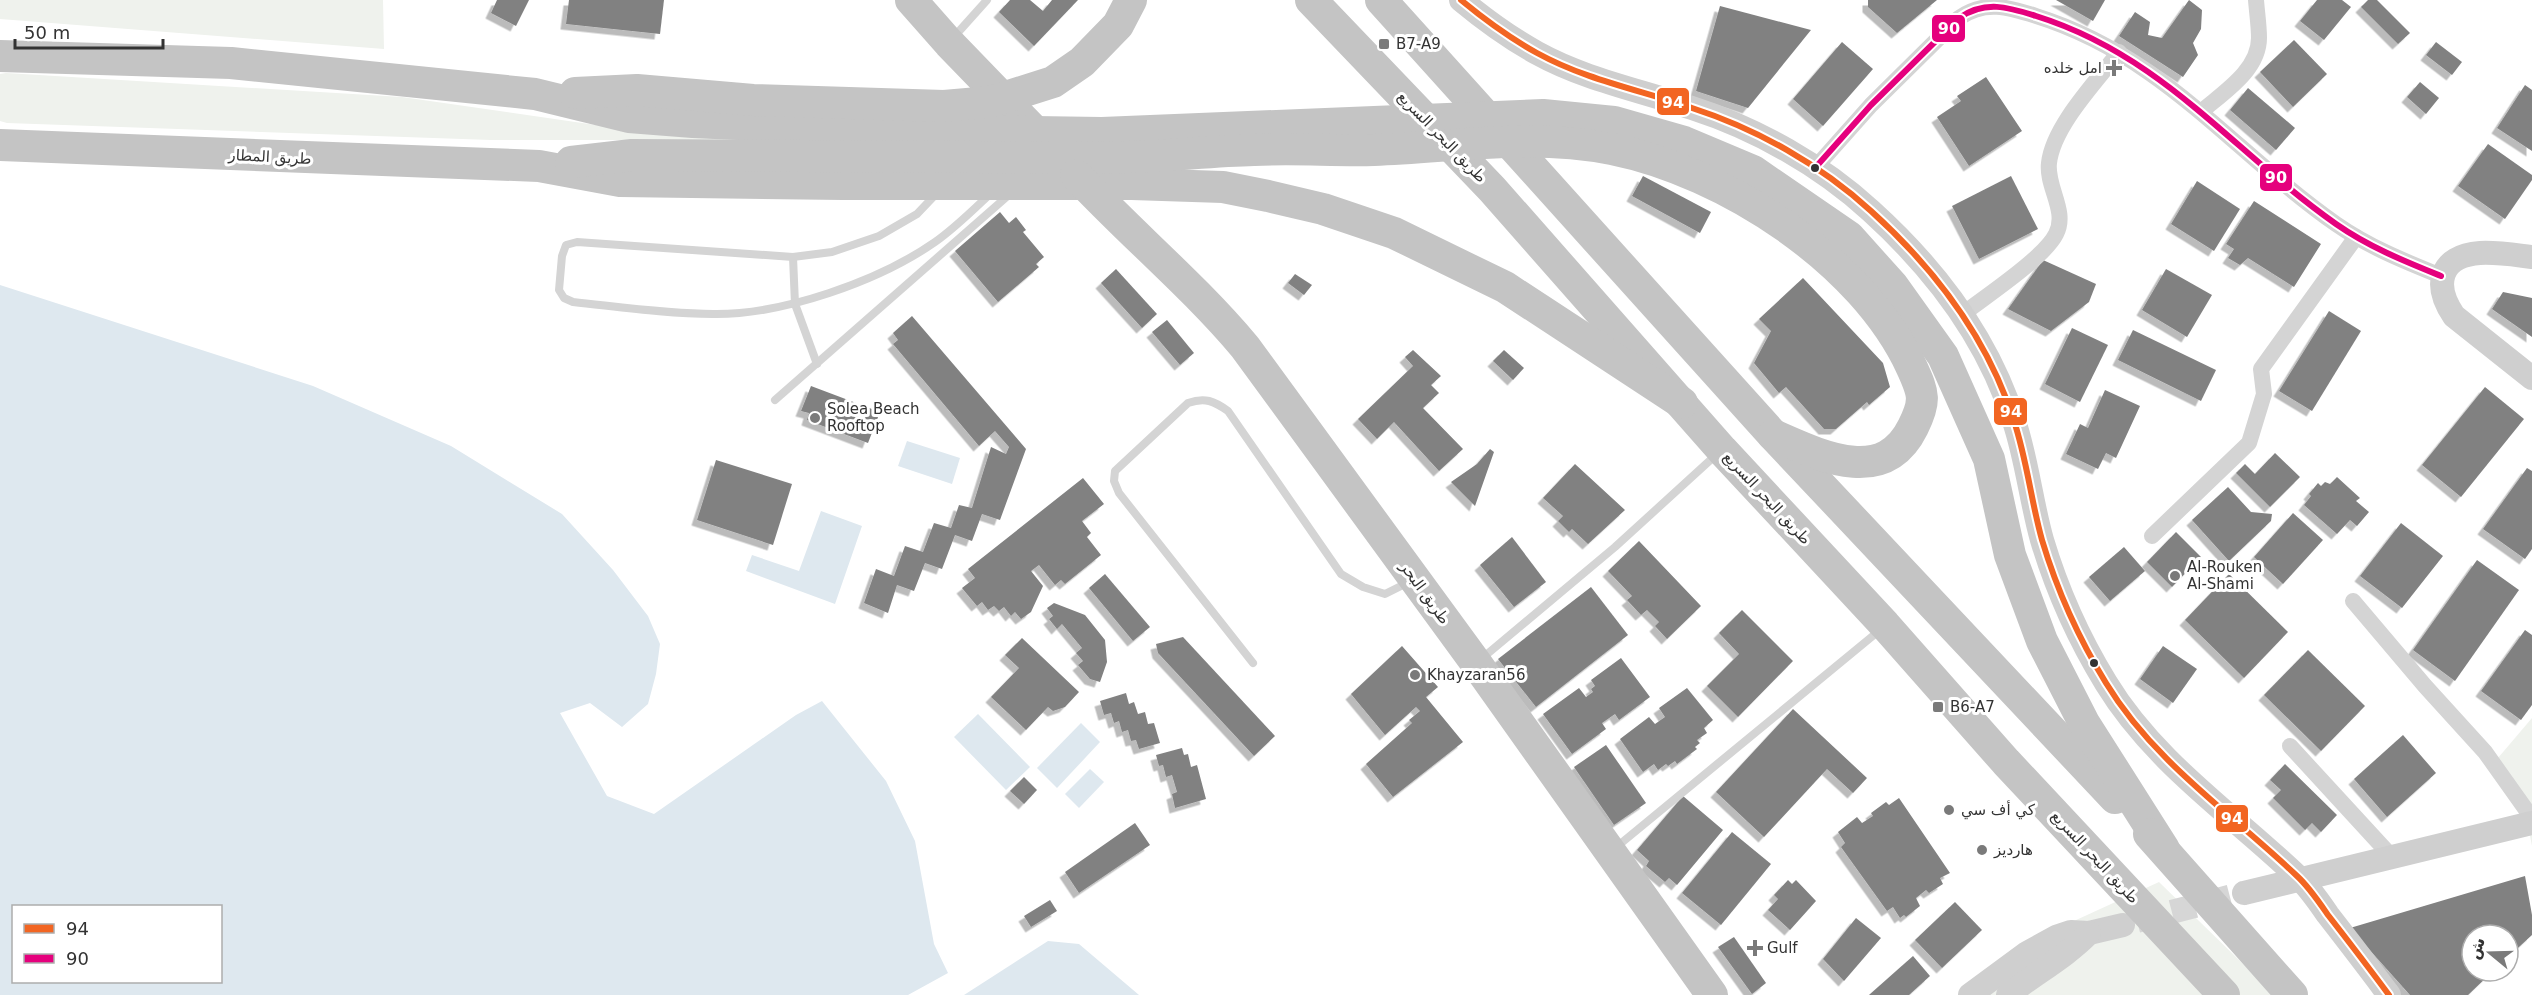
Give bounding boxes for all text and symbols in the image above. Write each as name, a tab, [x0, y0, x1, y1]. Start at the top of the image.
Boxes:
scale bar	[15, 12, 164, 50]
line badge: 90	[1931, 14, 1966, 43]
text: 90	[1938, 19, 1960, 38]
text: 50 m	[24, 22, 70, 43]
place label: B7-A9	[1396, 35, 1441, 53]
marker: B7-A9	[1377, 37, 1391, 51]
place label: امل خلده	[2044, 59, 2102, 77]
marker: امل خلده	[2107, 61, 2121, 75]
line badge: 94	[1656, 87, 1690, 116]
street label: طريق البحر السريع	[1394, 88, 1490, 186]
text: 94	[1662, 93, 1684, 112]
street label: طريق المطار	[227, 146, 312, 168]
unlabelled marker	[1809, 162, 1821, 174]
line badge: 90	[2259, 163, 2293, 192]
text: 90	[2265, 168, 2287, 187]
line badge: 94	[1993, 397, 2028, 426]
place label: Solea Beach Rooftop	[827, 400, 920, 435]
text: 94	[2000, 402, 2022, 421]
marker: Solea Beach Rooftop	[808, 411, 822, 425]
street label: طريق البحر السريع	[1719, 448, 1815, 548]
street label: طريق البحر	[1396, 557, 1454, 628]
place label: Al-Rouken Al-Shami	[2187, 558, 2262, 593]
marker: Al-Rouken Al-Shami	[2168, 569, 2182, 583]
unlabelled marker	[2088, 657, 2100, 669]
place label: Khayzaran56	[1427, 666, 1525, 684]
marker: Khayzaran56	[1408, 668, 1422, 682]
place label: B6-A7	[1950, 698, 1995, 716]
marker: B6-A7	[1931, 700, 1945, 714]
place label: كي أف سي	[1961, 800, 2036, 820]
marker: كي أف سي	[1942, 803, 1956, 817]
line badge: 94	[2215, 804, 2249, 833]
street label: طريق البحر السريع	[2047, 807, 2143, 907]
text: 94	[2221, 809, 2243, 828]
place label: هارديز	[1993, 841, 2033, 859]
marker: هارديز	[1975, 843, 1989, 857]
legend	[12, 905, 222, 983]
text: 94	[66, 918, 89, 939]
north arrow	[2460, 923, 2520, 983]
text: ش	[2464, 935, 2489, 962]
place label: Gulf	[1767, 939, 1798, 957]
marker: Gulf	[1748, 941, 1762, 955]
text: 90	[66, 948, 89, 969]

